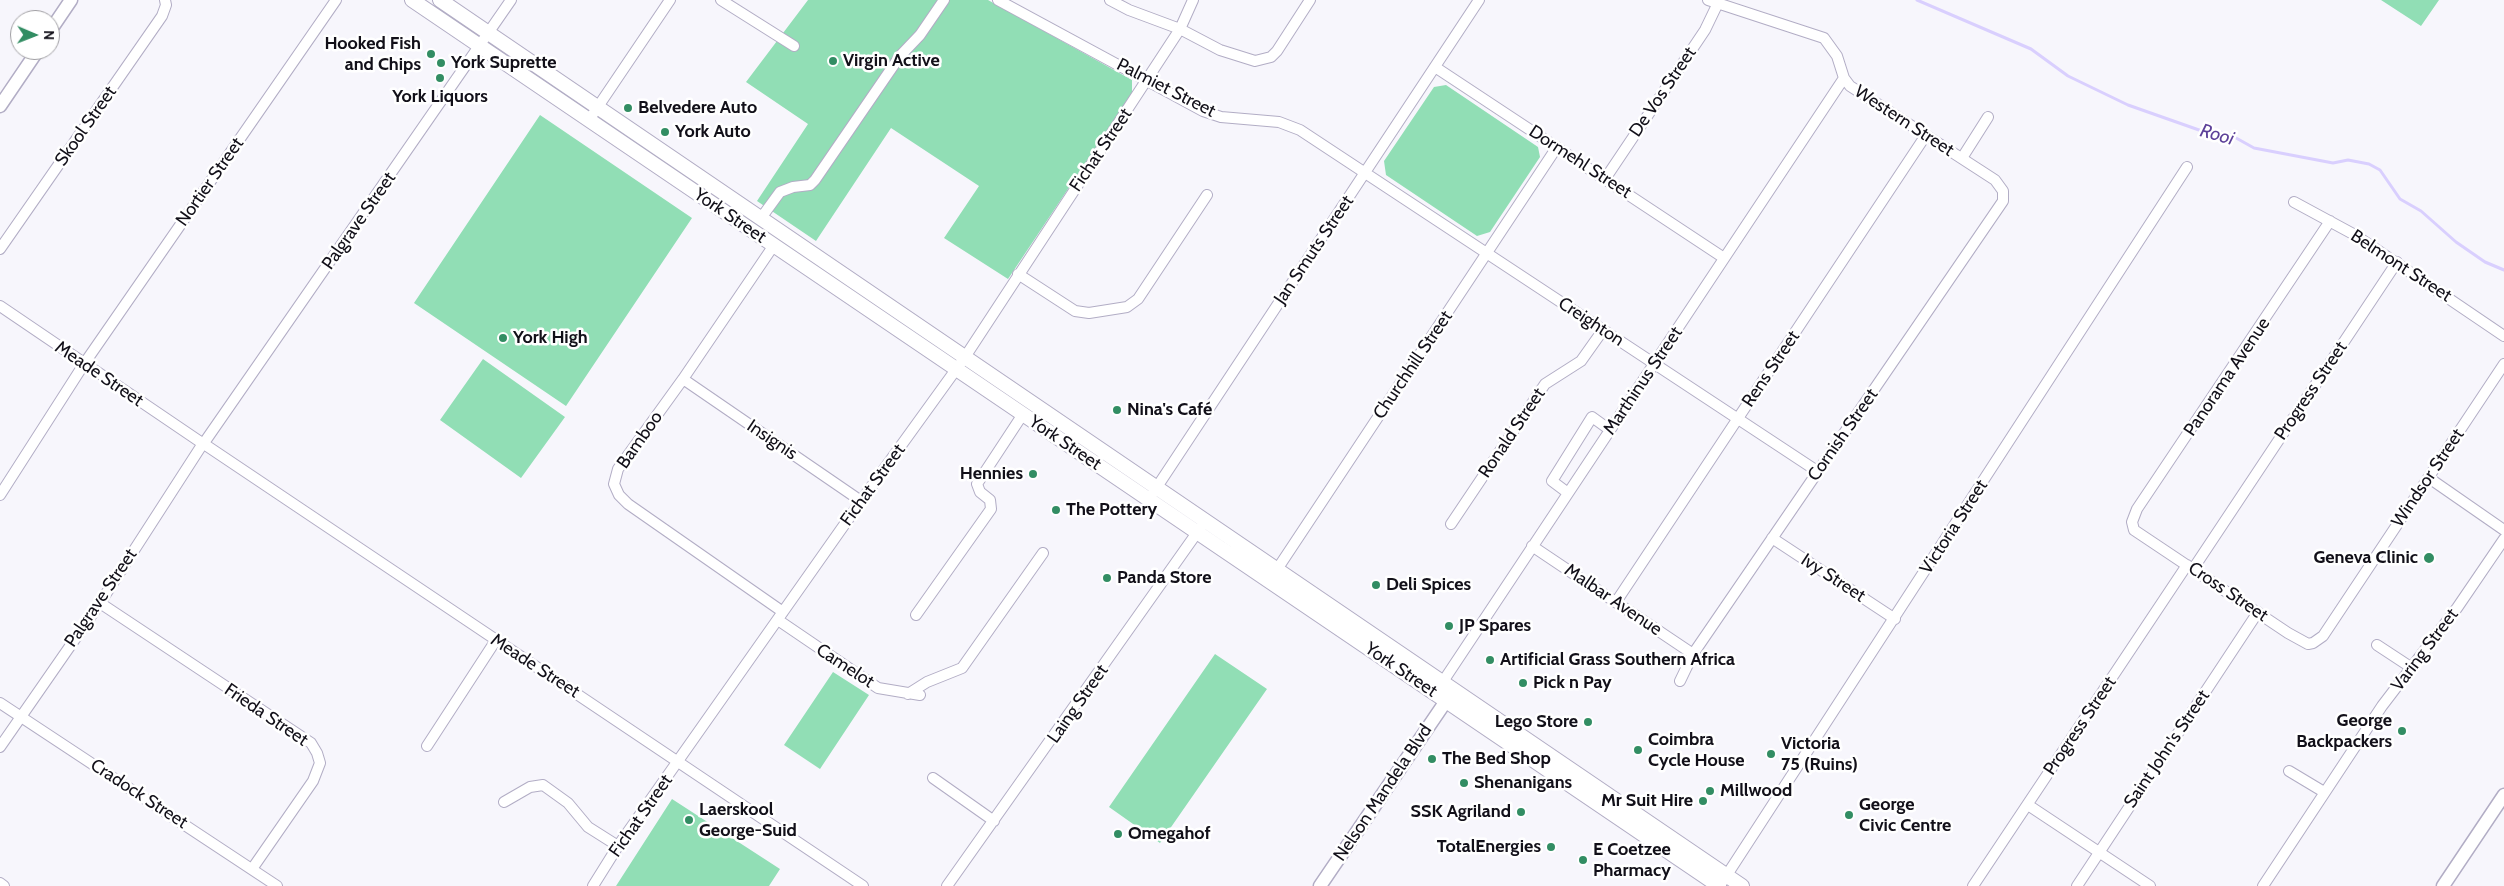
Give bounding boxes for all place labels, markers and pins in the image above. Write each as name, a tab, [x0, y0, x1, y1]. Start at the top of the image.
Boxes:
place label: Hooked Fish and Chips	[324, 33, 421, 76]
marker: Hooked Fish and Chips	[425, 48, 437, 60]
place label: Virgin Active	[843, 50, 940, 72]
place label: York Suprette	[451, 52, 557, 74]
marker: Virgin Active	[827, 55, 839, 67]
marker: York Suprette	[435, 57, 447, 69]
marker: York Liquors	[434, 72, 446, 84]
place label: York Liquors	[392, 86, 488, 108]
place label: Belvedere Auto	[638, 97, 757, 119]
marker: Belvedere Auto	[622, 102, 634, 114]
place label: York Auto	[675, 121, 751, 143]
marker: York Auto	[659, 126, 671, 138]
place label: York High	[513, 327, 588, 349]
marker: York High	[497, 332, 509, 344]
place label: Nina's Café	[1127, 399, 1212, 421]
marker: Nina's Café	[1111, 404, 1123, 416]
place label: Hennies	[960, 463, 1023, 485]
marker: Hennies	[1027, 468, 1039, 480]
place label: The Pottery	[1066, 499, 1157, 521]
marker: The Pottery	[1050, 504, 1062, 516]
place label: Geneva Clinic	[2313, 547, 2418, 569]
marker: Geneva Clinic	[2422, 551, 2436, 565]
place label: Panda Store	[1117, 567, 1211, 589]
marker: Panda Store	[1101, 572, 1113, 584]
place label: Deli Spices	[1386, 574, 1471, 596]
marker: Deli Spices	[1370, 579, 1382, 591]
place label: JP Spares	[1459, 615, 1531, 637]
marker: JP Spares	[1443, 620, 1455, 632]
place label: Artificial Grass Southern Africa	[1500, 649, 1735, 671]
marker: Artificial Grass Southern Africa	[1484, 654, 1496, 666]
place label: Pick n Pay	[1533, 672, 1612, 694]
marker: Pick n Pay	[1517, 677, 1529, 689]
place label: George Backpackers	[2296, 710, 2392, 752]
place label: Lego Store	[1495, 711, 1578, 733]
marker: Lego Store	[1582, 716, 1594, 728]
marker: George Backpackers	[2396, 725, 2408, 737]
place label: Coimbra Cycle House	[1648, 729, 1745, 772]
place label: Victoria 75 (Ruins)	[1781, 733, 1858, 776]
marker: Coimbra Cycle House	[1632, 744, 1644, 756]
place label: The Bed Shop	[1442, 748, 1551, 770]
marker: Victoria 75 (Ruins)	[1765, 748, 1777, 760]
marker: The Bed Shop	[1426, 753, 1438, 765]
place label: Shenanigans	[1474, 772, 1572, 794]
marker: Shenanigans	[1458, 777, 1470, 789]
place label: Millwood	[1720, 780, 1792, 802]
marker: Millwood	[1704, 785, 1716, 797]
place label: Mr Suit Hire	[1601, 790, 1693, 812]
place label: George Civic Centre	[1859, 794, 1951, 836]
marker: Mr Suit Hire	[1697, 795, 1709, 807]
place label: Laerskool George-Suid	[699, 799, 797, 842]
place label: SSK Agriland	[1411, 801, 1511, 823]
marker: SSK Agriland	[1515, 806, 1527, 818]
marker: George Civic Centre	[1843, 809, 1855, 821]
marker: Laerskool George-Suid	[683, 814, 695, 826]
place label: Omegahof	[1128, 823, 1211, 845]
marker: Omegahof	[1112, 828, 1124, 840]
place label: TotalEnergies	[1437, 836, 1541, 858]
place label: E Coetzee Pharmacy	[1593, 839, 1671, 882]
marker: TotalEnergies	[1545, 841, 1557, 853]
marker: E Coetzee Pharmacy	[1577, 854, 1589, 866]

